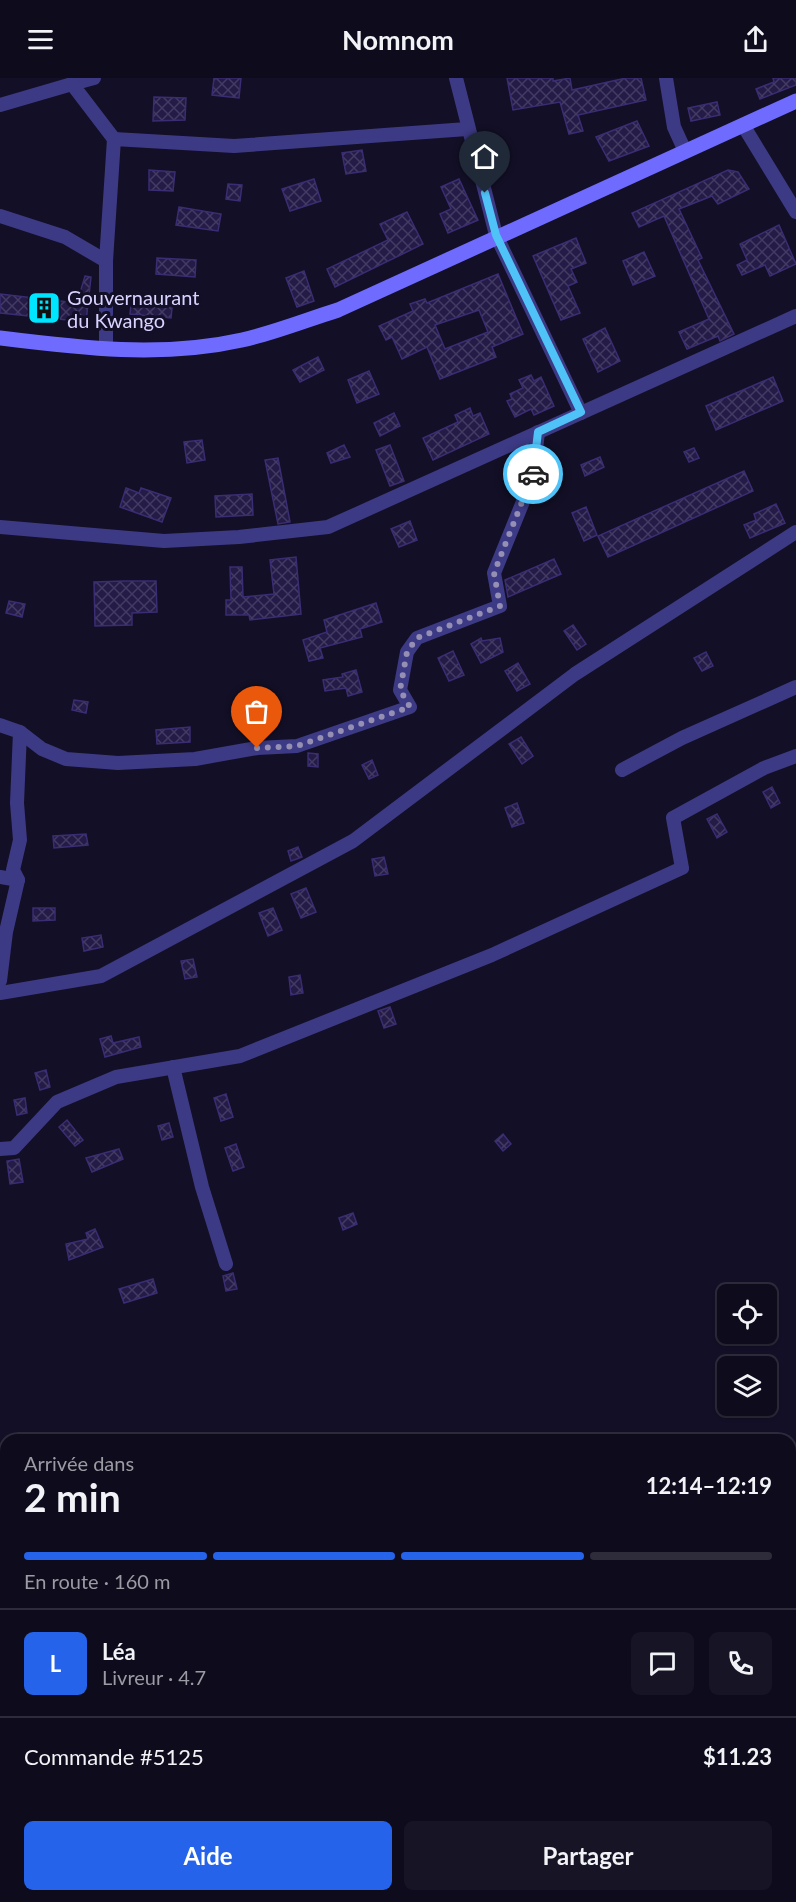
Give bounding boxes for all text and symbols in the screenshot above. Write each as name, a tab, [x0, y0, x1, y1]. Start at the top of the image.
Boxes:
icon: menu	[24, 23, 57, 56]
text: Nomnom	[342, 23, 454, 56]
icon: share	[739, 23, 772, 56]
pin	[459, 131, 510, 193]
icon: home	[468, 140, 501, 173]
place label: Gouvernaurant du Kwango	[67, 285, 199, 332]
building icon: Gouvernaurant du Kwango	[26, 290, 62, 326]
courier	[503, 444, 563, 504]
icon: car	[517, 458, 550, 491]
pin	[231, 686, 282, 748]
icon: bag	[240, 695, 273, 728]
map controls	[717, 1284, 777, 1416]
button: locate	[717, 1284, 777, 1344]
button: layers	[717, 1356, 777, 1416]
text: Arrivée dans	[24, 1451, 134, 1475]
text: 12:14–12:19	[646, 1472, 772, 1499]
text: 2 min	[24, 1474, 121, 1520]
text: En route · 160 m	[24, 1569, 170, 1593]
button: chat	[631, 1632, 694, 1695]
button: phone	[709, 1632, 772, 1695]
text: Léa	[102, 1638, 136, 1665]
text: L	[50, 1650, 61, 1677]
text: Livreur · 4.7	[102, 1665, 206, 1689]
text: Commande #5125	[24, 1743, 204, 1770]
text: $11.23	[703, 1743, 772, 1770]
button: Aide	[24, 1821, 392, 1890]
button: Partager	[404, 1821, 772, 1890]

